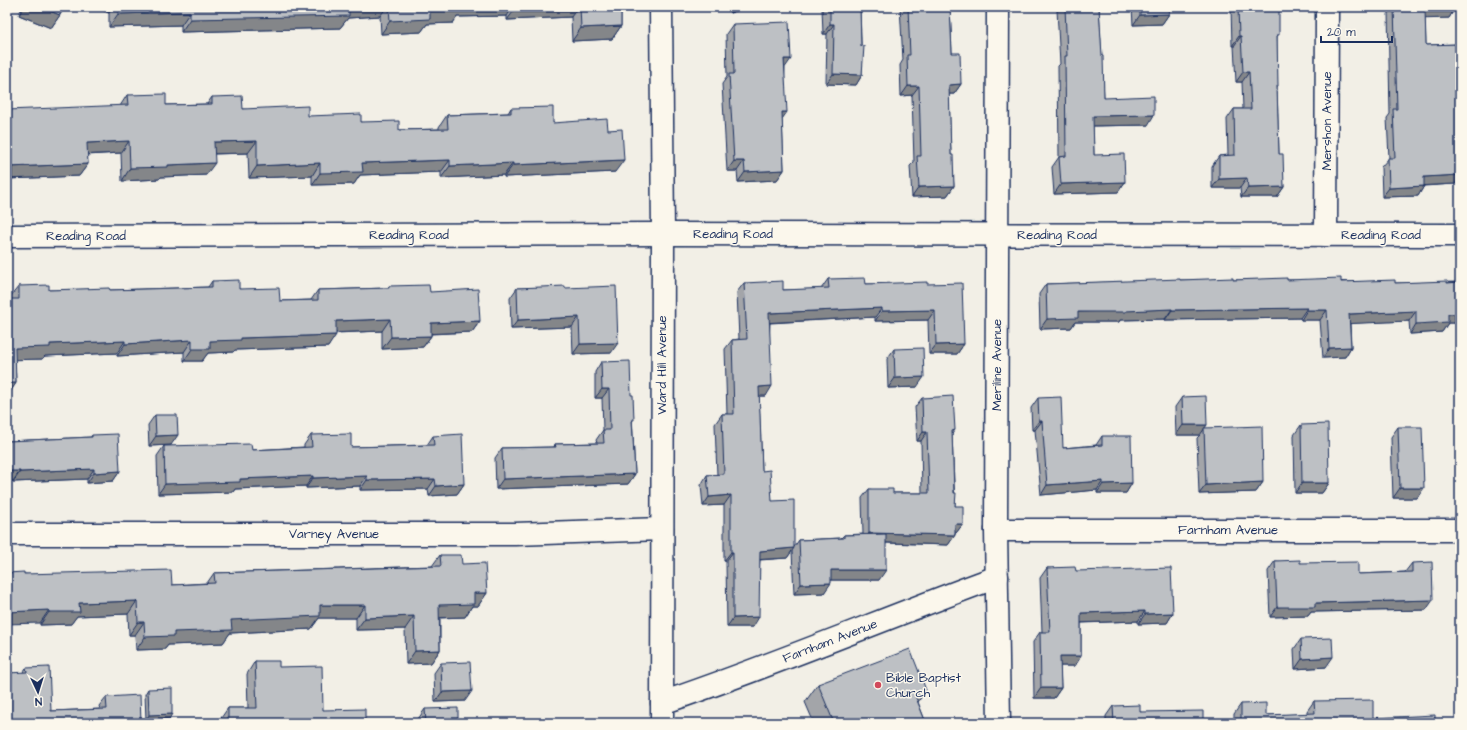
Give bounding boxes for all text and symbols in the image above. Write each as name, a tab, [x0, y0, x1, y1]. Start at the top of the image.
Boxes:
scale bar	[1321, 18, 1392, 44]
text: 20 m	[1327, 24, 1356, 41]
street label: Mershon Avenue	[1318, 71, 1336, 171]
street label: Reading Road	[693, 225, 773, 244]
street label: Reading Road	[369, 226, 449, 245]
street label: Reading Road	[1017, 226, 1097, 245]
street label: Reading Road	[1341, 226, 1421, 245]
street label: Reading Road	[46, 227, 126, 246]
street label: Ward Hill Avenue	[653, 315, 671, 415]
street label: Meriline Avenue	[988, 319, 1006, 411]
street label: Farnham Avenue	[1178, 521, 1278, 539]
street label: Varney Avenue	[289, 525, 379, 544]
street label: Farnham Avenue	[780, 615, 880, 667]
place label: Bible Baptist Church	[886, 669, 962, 702]
north arrow	[18, 672, 58, 712]
marker: Bible Baptist Church	[873, 680, 883, 690]
text: N	[35, 694, 43, 709]

